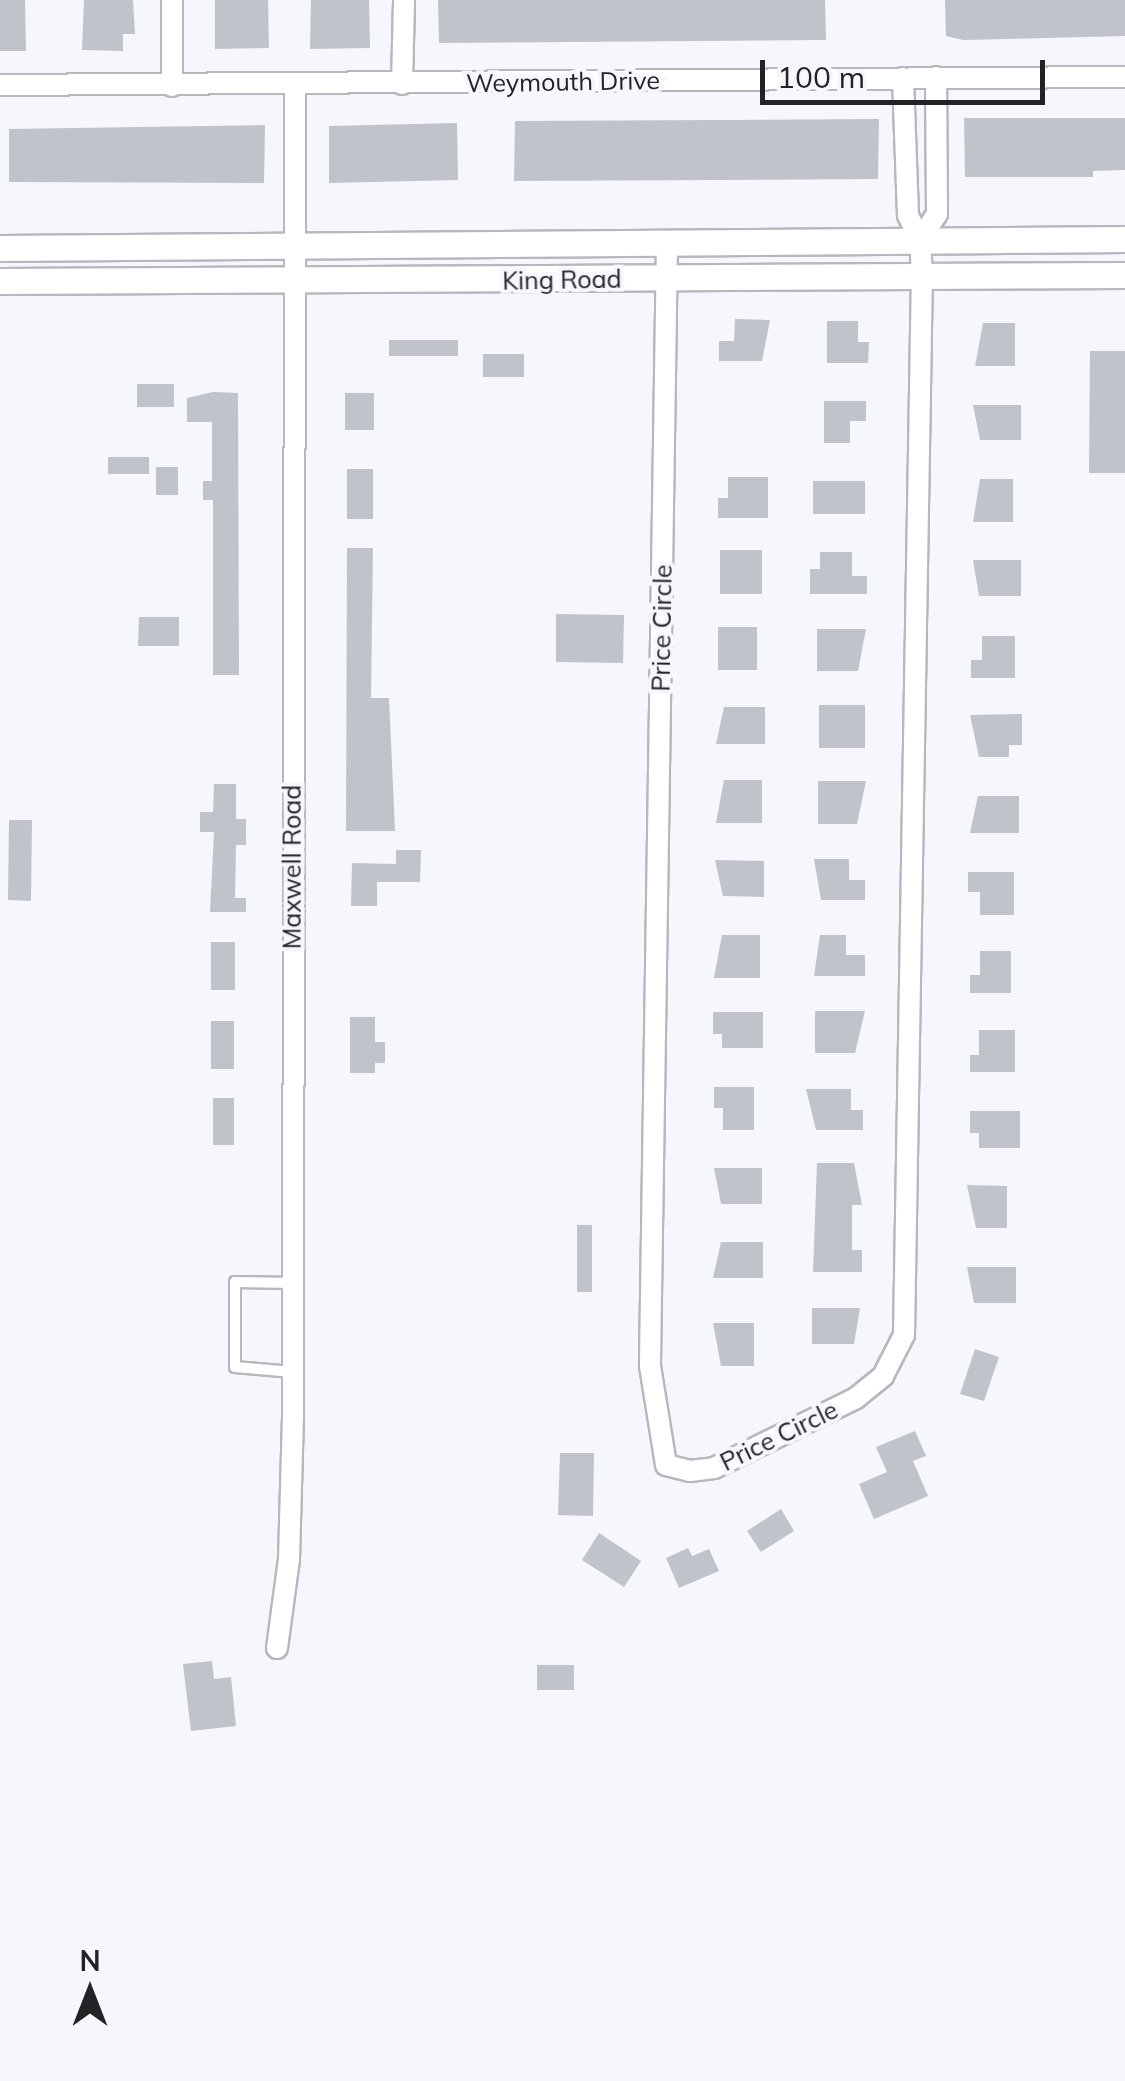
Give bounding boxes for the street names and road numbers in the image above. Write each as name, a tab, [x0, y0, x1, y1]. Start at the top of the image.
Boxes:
street label: Weymouth Drive	[466, 65, 660, 99]
street label: King Road	[502, 264, 622, 296]
street label: Price Circle	[646, 564, 678, 692]
street label: Maxwell Road	[277, 785, 307, 949]
street label: Price Circle	[715, 1395, 843, 1477]

